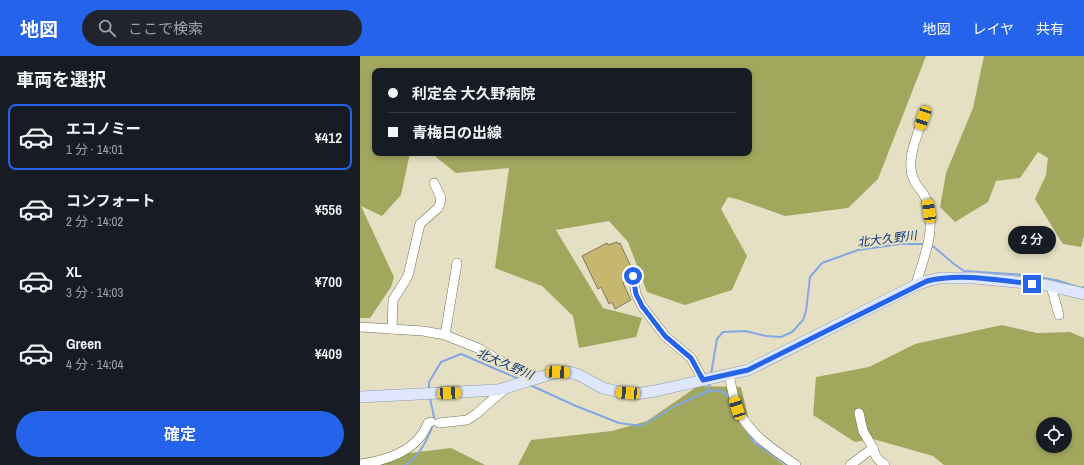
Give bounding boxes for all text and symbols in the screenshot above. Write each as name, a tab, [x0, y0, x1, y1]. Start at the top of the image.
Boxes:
search box	[82, 10, 362, 46]
text: 地図	[20, 16, 58, 42]
icon: search	[96, 17, 118, 39]
text: ここで検索	[128, 18, 203, 39]
text: 地図	[922, 20, 950, 38]
text: レイヤ	[972, 20, 1014, 38]
text: 共有	[1036, 20, 1064, 38]
text: 車両を選択	[16, 67, 106, 92]
text: 利定会 大久野病院	[412, 83, 535, 104]
car	[913, 105, 933, 131]
text: エコノミー	[66, 118, 141, 139]
icon: car	[18, 119, 54, 155]
text: 青梅日の出線	[412, 122, 502, 143]
text: ¥412	[315, 127, 342, 148]
text: 1 分 · 14:01	[66, 141, 123, 158]
text: コンフォート	[66, 190, 156, 211]
icon: car	[18, 191, 54, 227]
car	[921, 198, 937, 224]
text: ¥556	[315, 199, 342, 220]
text: 2 分 · 14:02	[66, 213, 123, 230]
callout: 2 分	[1008, 226, 1056, 254]
water label: 北大久野川	[856, 227, 920, 251]
text: 2 分	[1021, 231, 1043, 248]
text: XL	[66, 261, 82, 282]
icon: car	[18, 263, 54, 299]
route start	[624, 267, 642, 285]
text: ¥700	[315, 271, 342, 292]
route end	[1023, 275, 1041, 293]
text: 3 分 · 14:03	[66, 284, 123, 301]
text: Green	[66, 333, 102, 354]
icon: car	[18, 335, 54, 371]
text: ¥409	[315, 343, 342, 364]
water label: 北大久野川	[474, 345, 538, 384]
text: 4 分 · 14:04	[66, 356, 123, 373]
car	[546, 365, 570, 379]
car	[437, 386, 461, 400]
car	[616, 386, 640, 400]
car	[728, 395, 746, 421]
button: 確定	[16, 411, 344, 457]
map controls	[1036, 417, 1072, 453]
button: locate	[1036, 417, 1072, 453]

